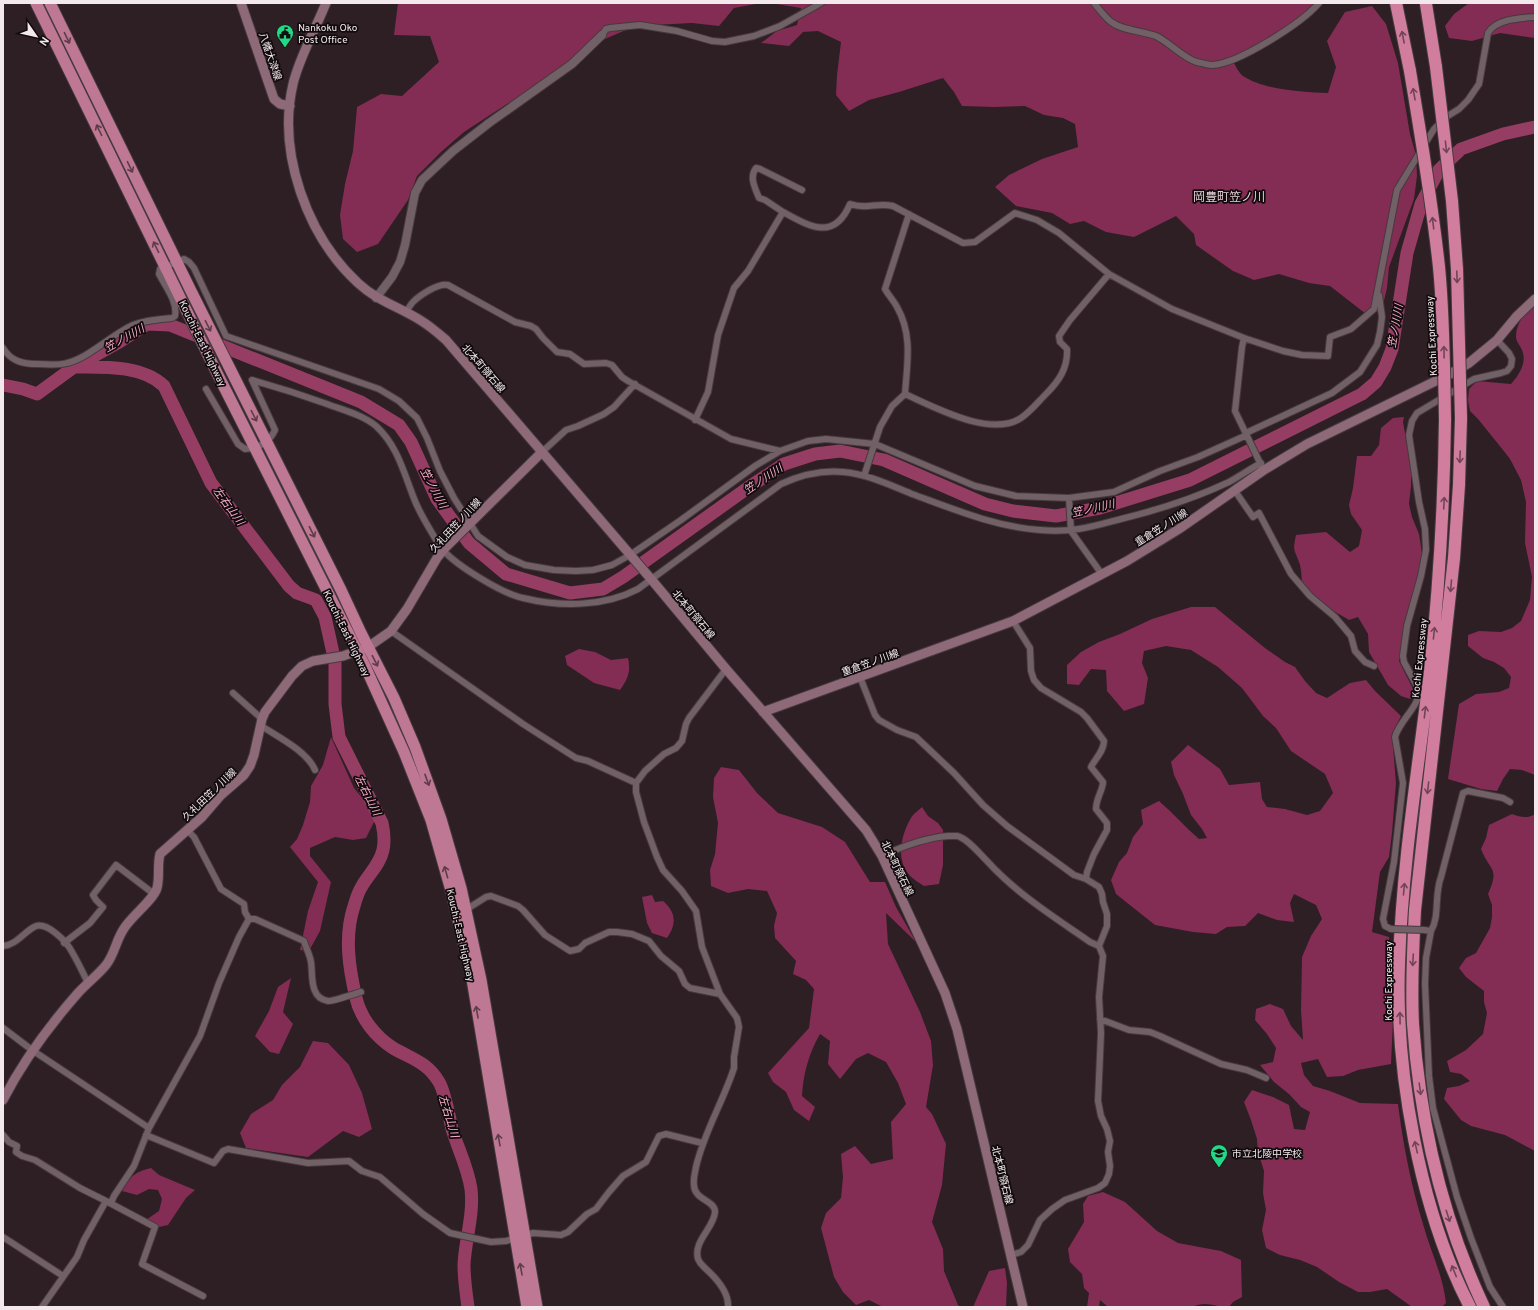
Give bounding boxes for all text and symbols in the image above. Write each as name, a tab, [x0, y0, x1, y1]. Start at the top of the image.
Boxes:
north arrow	[16, 16, 56, 56]
place label: Nankoku Oko Post Office	[298, 22, 358, 47]
public building icon: Nankoku Oko Post Office	[275, 23, 295, 48]
street label: 八幡大津線	[255, 31, 284, 82]
one-way arrow	[1399, 31, 1407, 44]
one-way arrow	[64, 32, 71, 44]
text: N	[35, 34, 51, 48]
one-way arrow	[1410, 88, 1418, 101]
one-way arrow	[95, 124, 102, 136]
one-way arrow	[1442, 140, 1450, 153]
one-way arrow	[127, 161, 134, 173]
district label: 岡豊町笠ノ川	[1193, 190, 1265, 206]
one-way arrow	[1430, 217, 1437, 230]
one-way arrow	[152, 241, 159, 253]
one-way arrow	[1453, 270, 1461, 283]
street label: Kochi Expressway	[1424, 296, 1441, 376]
street label: Kouchi-East Highway	[175, 298, 228, 389]
water label: 笠ノ川川	[1385, 302, 1407, 349]
one-way arrow	[205, 320, 213, 332]
water label: 笠ノ川川	[102, 322, 148, 356]
street label: 北本町領石線	[458, 342, 507, 396]
one-way arrow	[1440, 346, 1448, 359]
one-way arrow	[250, 409, 258, 421]
one-way arrow	[1456, 450, 1463, 463]
water label: 笠ノ川川	[741, 461, 787, 498]
water label: 笠ノ川川	[417, 466, 450, 512]
water label: 左右山川	[210, 485, 247, 529]
street label: 久礼田笠ノ川線	[427, 496, 485, 556]
water label: 笠ノ川川	[1070, 497, 1117, 521]
one-way arrow	[1440, 497, 1447, 510]
street label: 重倉笠ノ川線	[1133, 507, 1191, 550]
one-way arrow	[309, 525, 316, 537]
one-way arrow	[1448, 579, 1455, 592]
street label: Kouchi-East Highway	[319, 588, 372, 679]
street label: 北本町領石線	[669, 588, 717, 642]
street label: Kochi Expressway	[1410, 618, 1431, 699]
one-way arrow	[1430, 627, 1438, 640]
street label: 重倉笠ノ川線	[840, 647, 901, 680]
one-way arrow	[372, 655, 379, 667]
one-way arrow	[1421, 706, 1429, 719]
street label: 久礼田笠ノ川線	[180, 766, 240, 824]
water label: 左右山川	[351, 773, 384, 819]
one-way arrow	[423, 774, 431, 786]
one-way arrow	[1424, 781, 1432, 794]
street label: 北本町領石線	[878, 839, 916, 898]
one-way arrow	[442, 865, 449, 878]
one-way arrow	[1400, 883, 1407, 896]
street label: Kouchi-East Highway	[443, 888, 477, 983]
street label: Kochi Expressway	[1383, 941, 1396, 1021]
one-way arrow	[1409, 953, 1416, 966]
one-way arrow	[473, 1006, 481, 1019]
one-way arrow	[1396, 1012, 1404, 1025]
one-way arrow	[1416, 1082, 1424, 1095]
water label: 左右山川	[435, 1093, 461, 1140]
one-way arrow	[495, 1134, 503, 1147]
one-way arrow	[1412, 1141, 1420, 1154]
school or university icon: 市立北陵中学校	[1209, 1143, 1229, 1168]
street label: 北本町領石線	[988, 1145, 1015, 1206]
place label: 市立北陵中学校	[1232, 1148, 1302, 1161]
one-way arrow	[1445, 1209, 1453, 1221]
one-way arrow	[516, 1262, 524, 1275]
one-way arrow	[1449, 1266, 1457, 1278]

